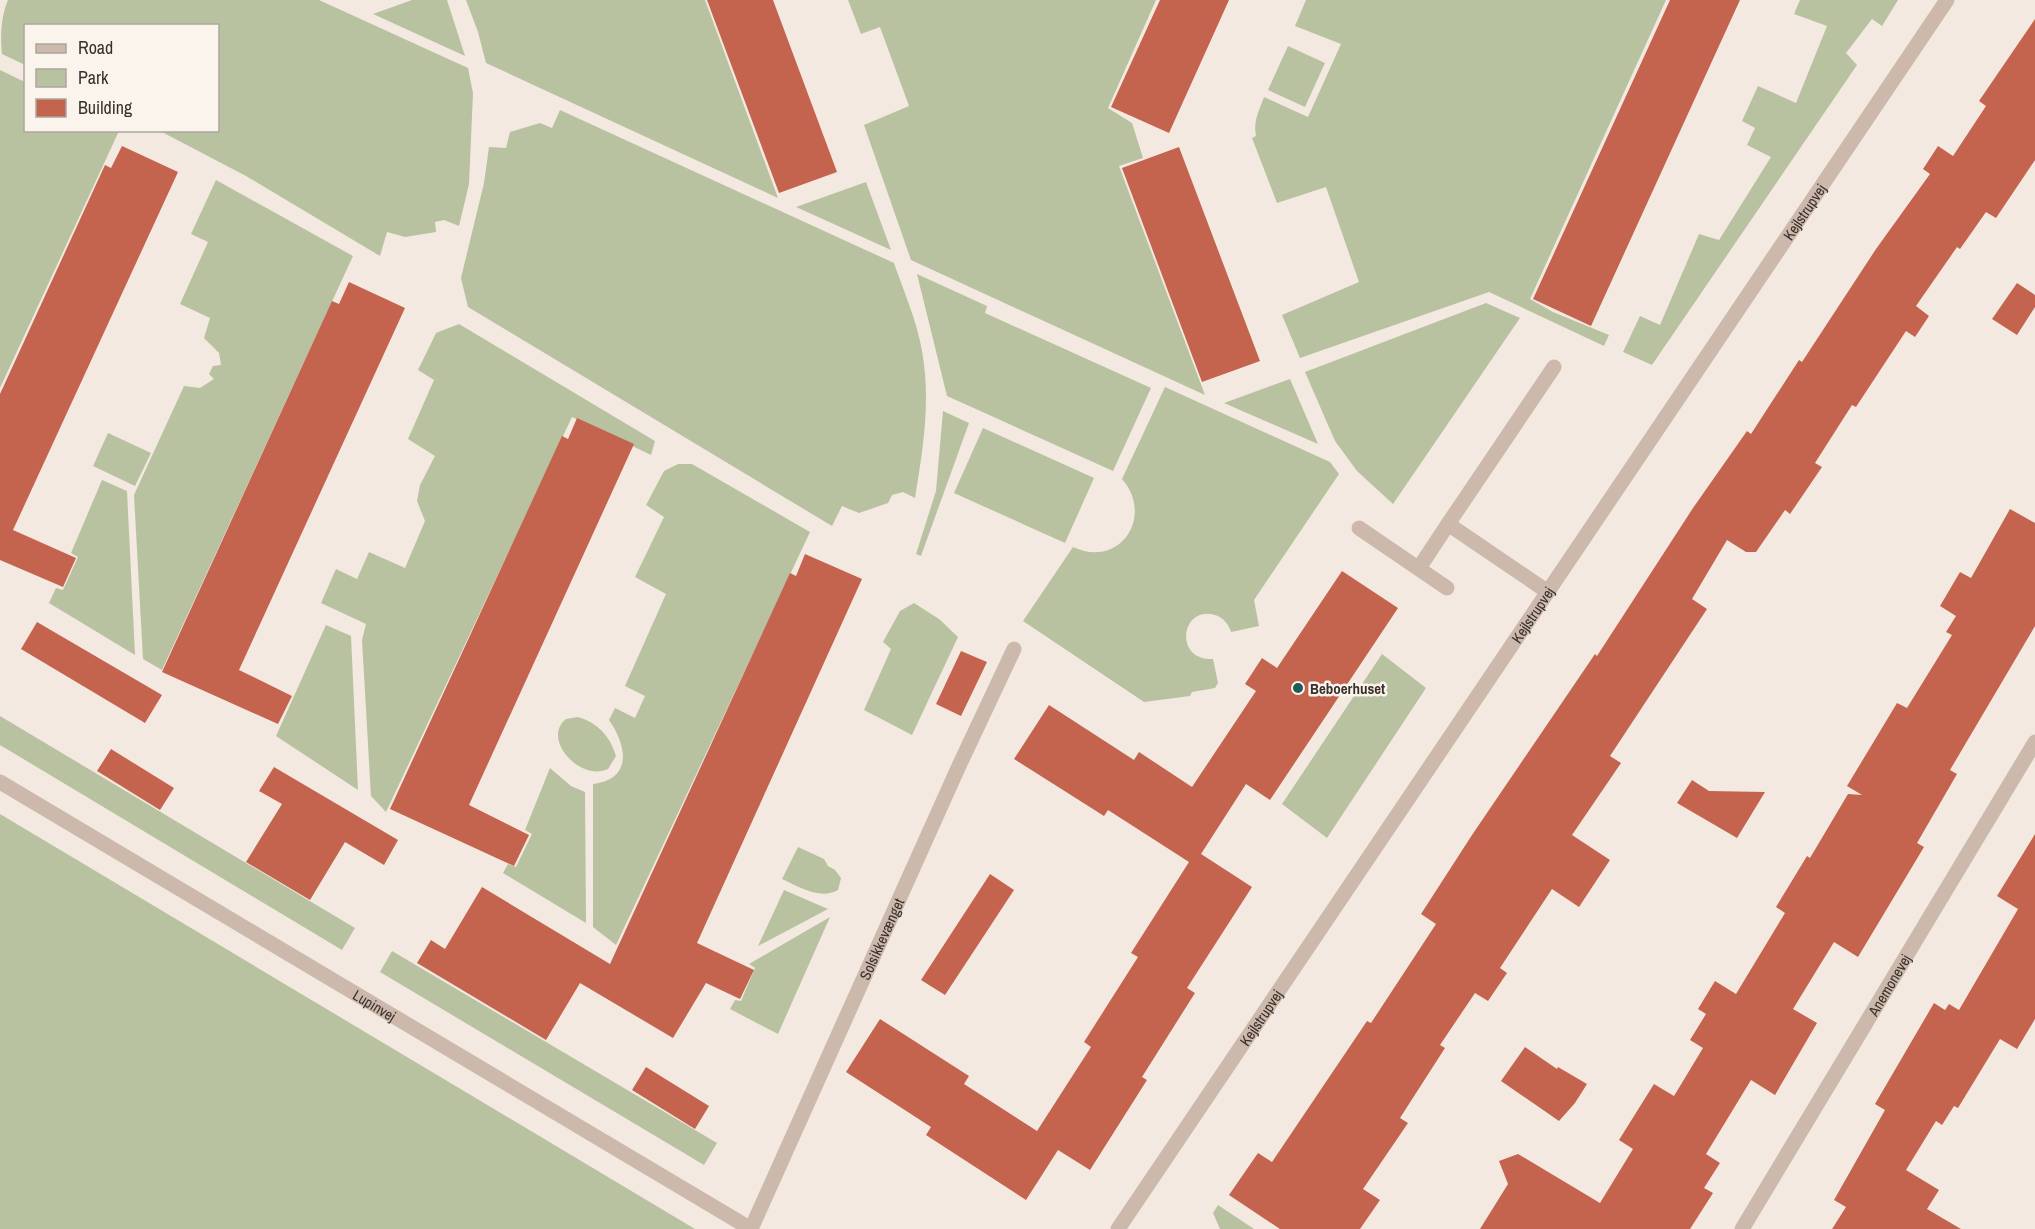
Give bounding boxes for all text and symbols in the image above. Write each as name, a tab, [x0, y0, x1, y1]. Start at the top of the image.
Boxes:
legend	[24, 24, 219, 132]
text: Road	[78, 35, 113, 60]
text: Park	[78, 65, 109, 90]
text: Building	[78, 95, 133, 120]
street label: Kejlstrupvej	[1778, 180, 1831, 244]
street label: Kejlstrupvej	[1506, 582, 1559, 647]
place label: Beboerhuset	[1310, 678, 1385, 699]
marker: Beboerhuset	[1291, 681, 1305, 695]
street label: Solsikkevænget	[854, 894, 909, 983]
street label: Anemonevej	[1862, 950, 1916, 1020]
street label: Lupinvej	[349, 984, 400, 1026]
street label: Kejlstrupvej	[1234, 985, 1287, 1050]

